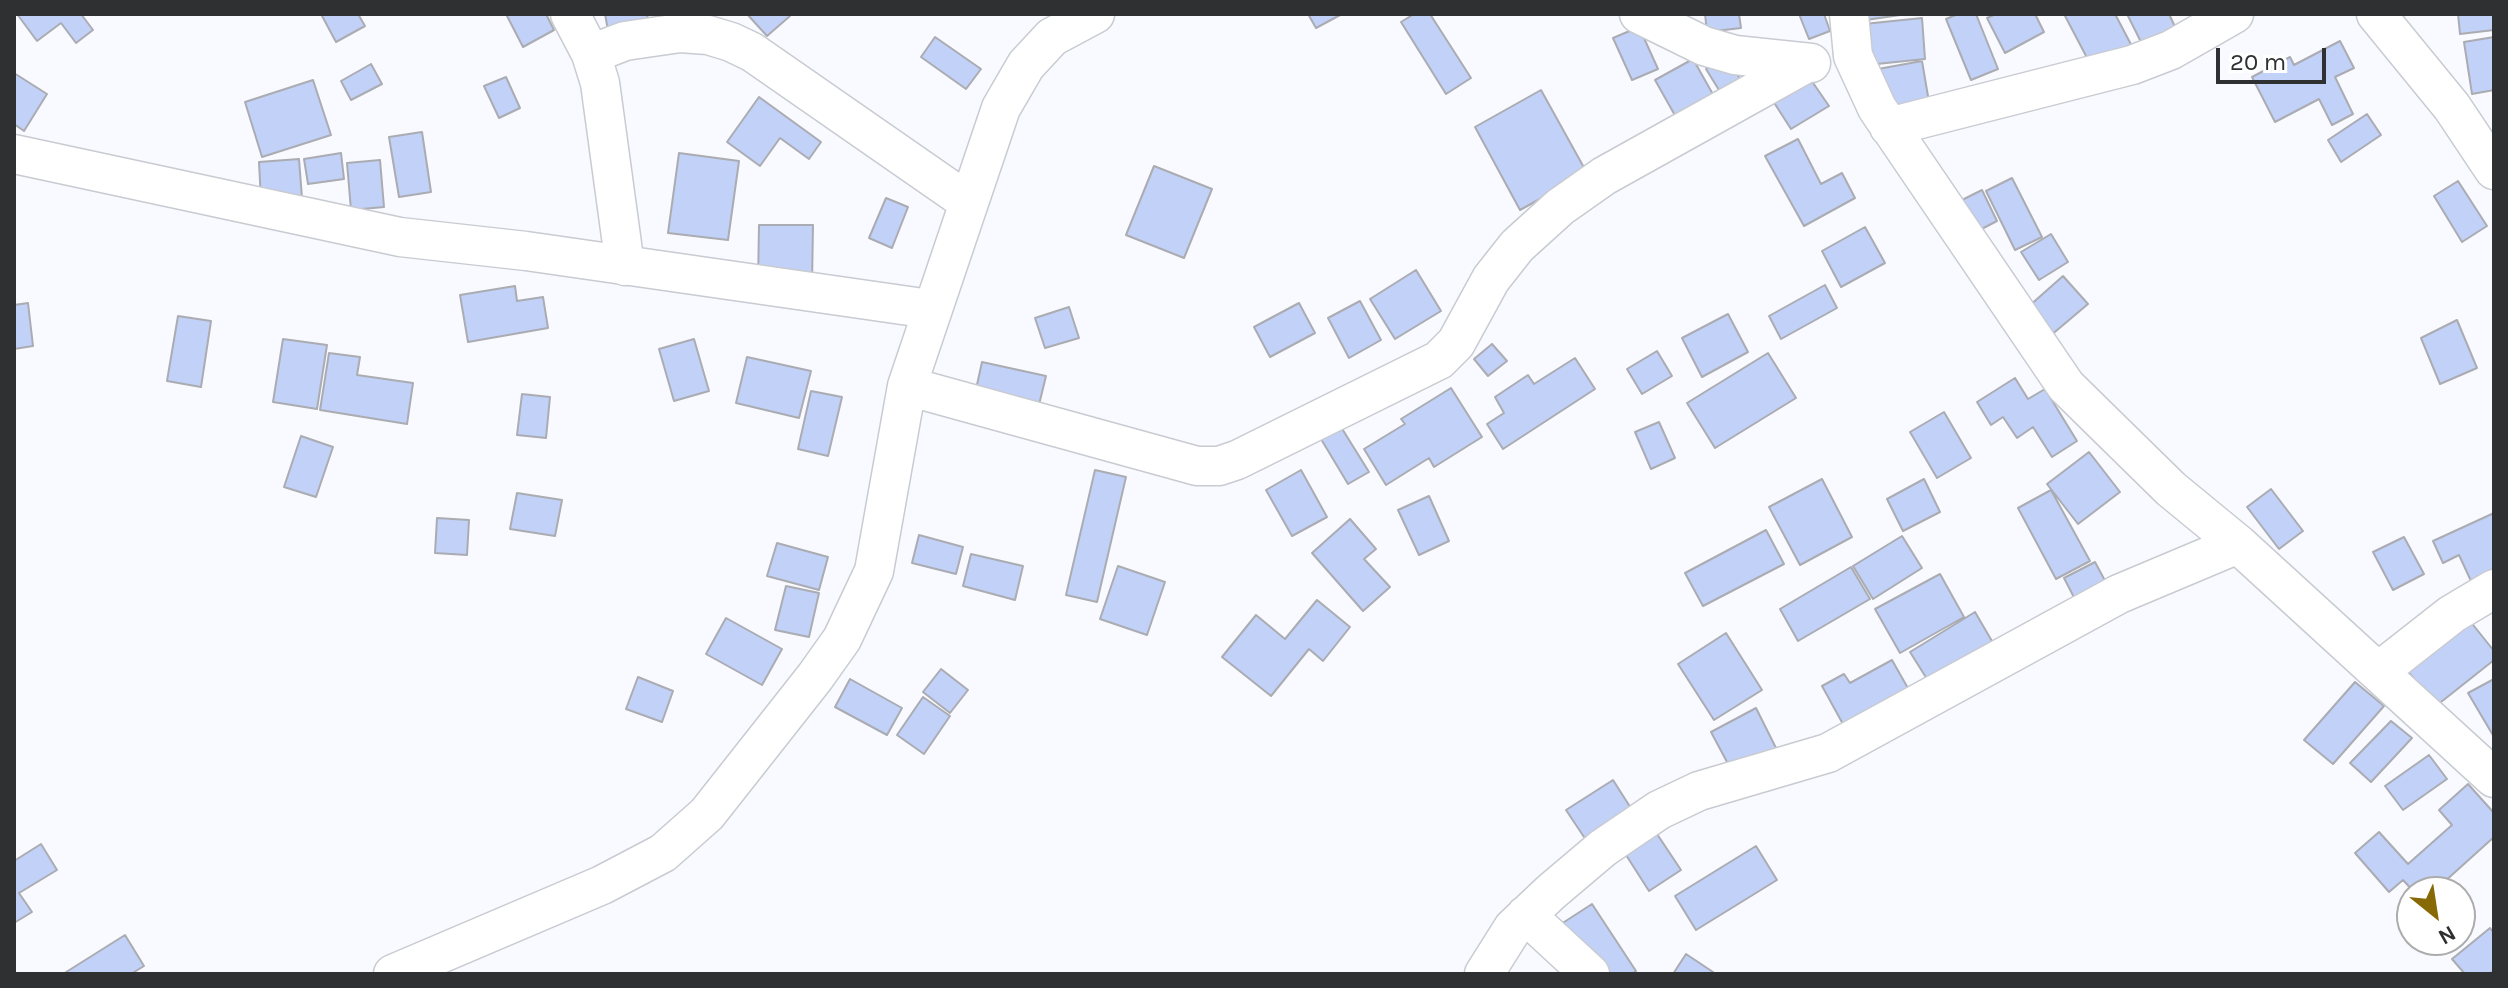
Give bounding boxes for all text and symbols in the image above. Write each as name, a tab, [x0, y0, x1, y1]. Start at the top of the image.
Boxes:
scale bar	[2220, 32, 2330, 82]
text: 20 m	[2230, 48, 2286, 76]
north arrow	[2396, 876, 2476, 956]
text: N	[2434, 920, 2460, 950]

